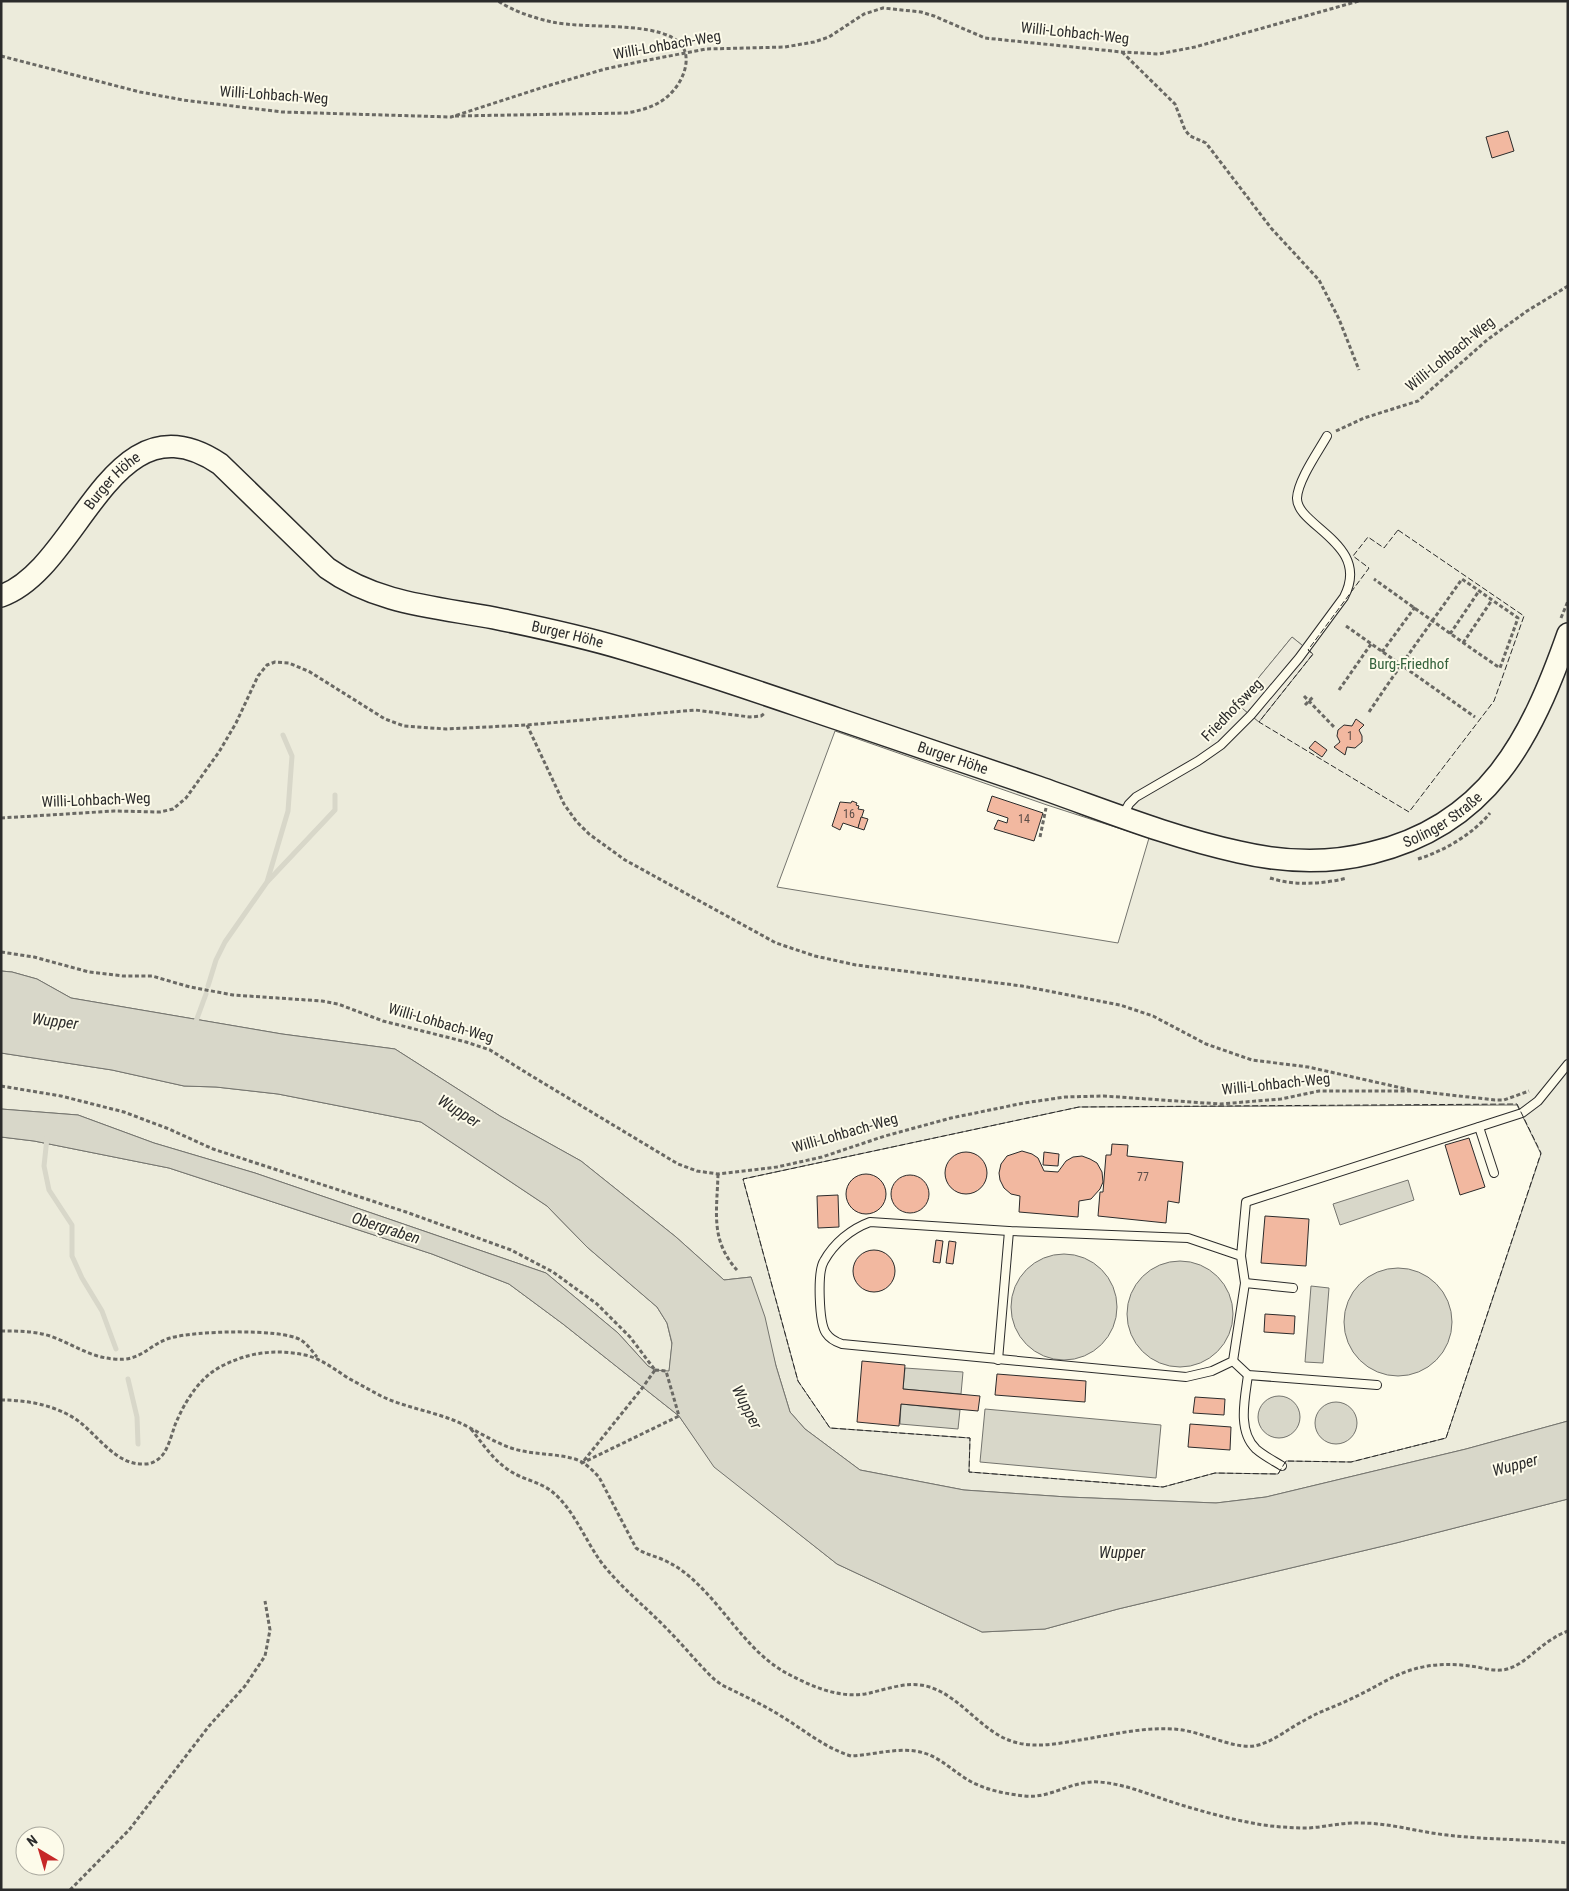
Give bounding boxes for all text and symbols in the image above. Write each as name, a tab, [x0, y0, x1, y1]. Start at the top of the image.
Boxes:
street label: Willi-Lohbach-Weg	[1020, 18, 1130, 48]
street label: Willi-Lohbach-Weg	[612, 27, 722, 63]
street label: Willi-Lohbach-Weg	[219, 82, 329, 108]
street label: Willi-Lohbach-Weg	[1402, 313, 1498, 395]
street label: Burger Höhe	[80, 448, 143, 513]
street label: Burger Höhe	[530, 617, 605, 652]
park label: Burg-Friedhof	[1369, 655, 1449, 673]
street label: Friedhofsweg	[1198, 675, 1266, 745]
house number: 1	[1347, 729, 1353, 743]
street label: Burger Höhe	[915, 738, 990, 778]
street label: Solinger Straße	[1400, 788, 1486, 851]
street label: Willi-Lohbach-Weg	[41, 789, 151, 811]
house number: 16	[843, 807, 855, 821]
house number: 14	[1018, 812, 1030, 826]
street label: Willi-Lohbach-Weg	[386, 999, 496, 1047]
water label: Wupper	[31, 1009, 80, 1033]
street label: Willi-Lohbach-Weg	[1221, 1069, 1331, 1099]
water label: Wupper	[434, 1091, 485, 1132]
street label: Willi-Lohbach-Weg	[790, 1109, 900, 1157]
house number: 77	[1137, 1170, 1149, 1184]
water label: Obergraben	[349, 1208, 423, 1248]
water label: Wupper	[728, 1382, 767, 1433]
water label: Wupper	[1490, 1449, 1541, 1480]
water label: Wupper	[1099, 1543, 1147, 1562]
north arrow	[15, 1826, 65, 1876]
text: N	[24, 1832, 40, 1850]

